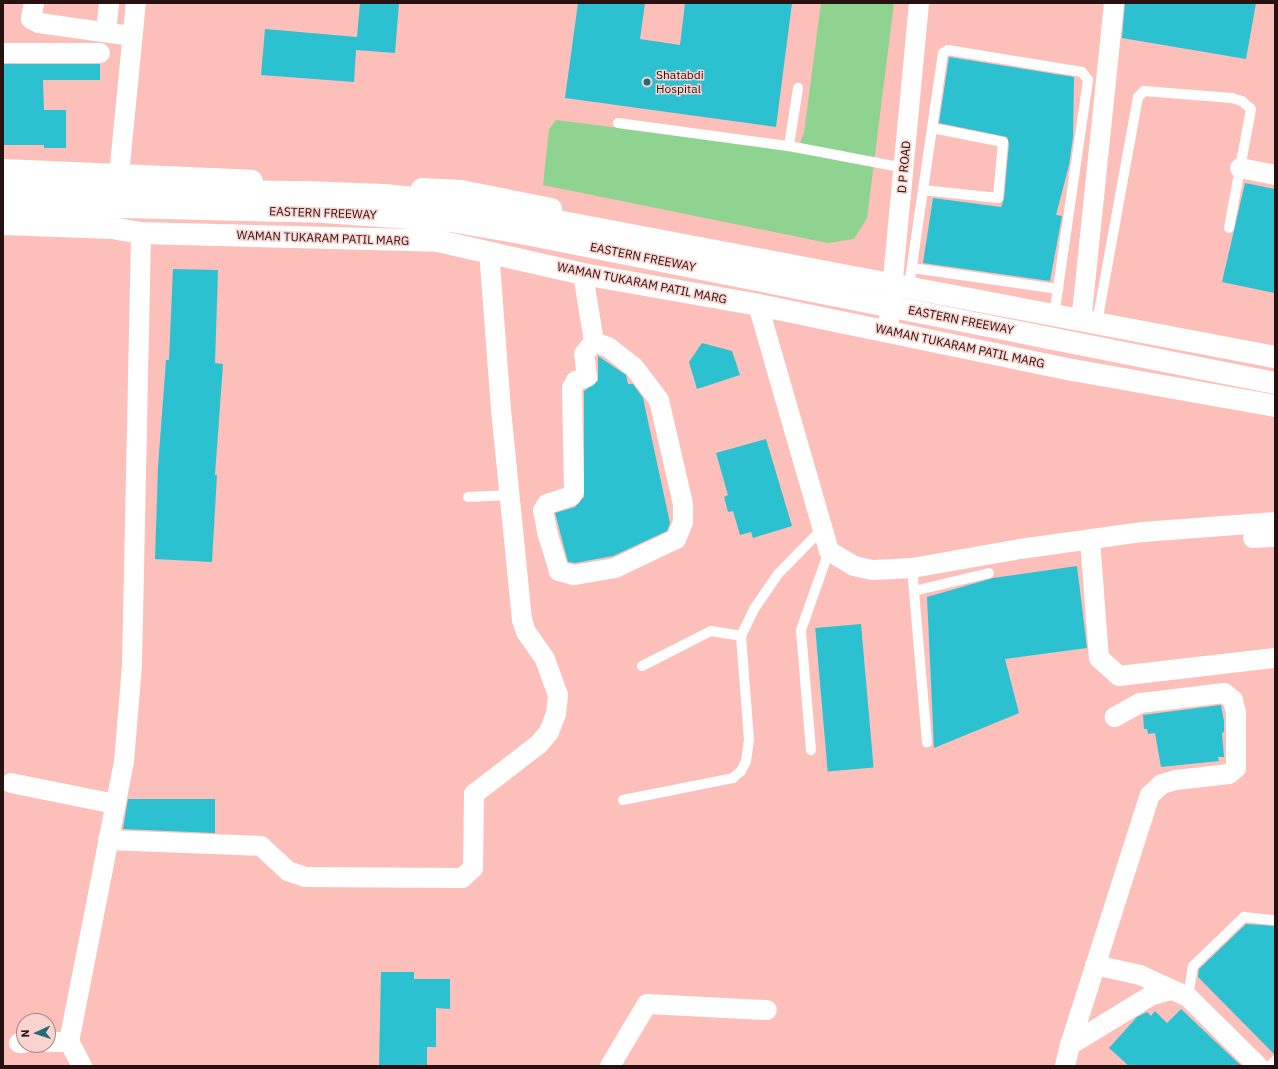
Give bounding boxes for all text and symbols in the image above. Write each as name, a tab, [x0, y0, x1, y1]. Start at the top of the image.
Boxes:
place label: Shatabdi Hospital	[656, 68, 704, 96]
marker: Shatabdi Hospital	[641, 76, 653, 88]
street label: D P ROAD	[895, 140, 913, 194]
street label: EASTERN FREEWAY	[269, 204, 377, 222]
street label: WAMAN TUKARAM PATIL MARG	[236, 228, 410, 248]
street label: EASTERN FREEWAY	[589, 240, 697, 274]
street label: WAMAN TUKARAM PATIL MARG	[556, 259, 728, 307]
street label: EASTERN FREEWAY	[907, 303, 1015, 337]
street label: WAMAN TUKARAM PATIL MARG	[874, 321, 1046, 371]
north arrow	[16, 1013, 56, 1053]
text: N	[18, 1029, 32, 1038]

